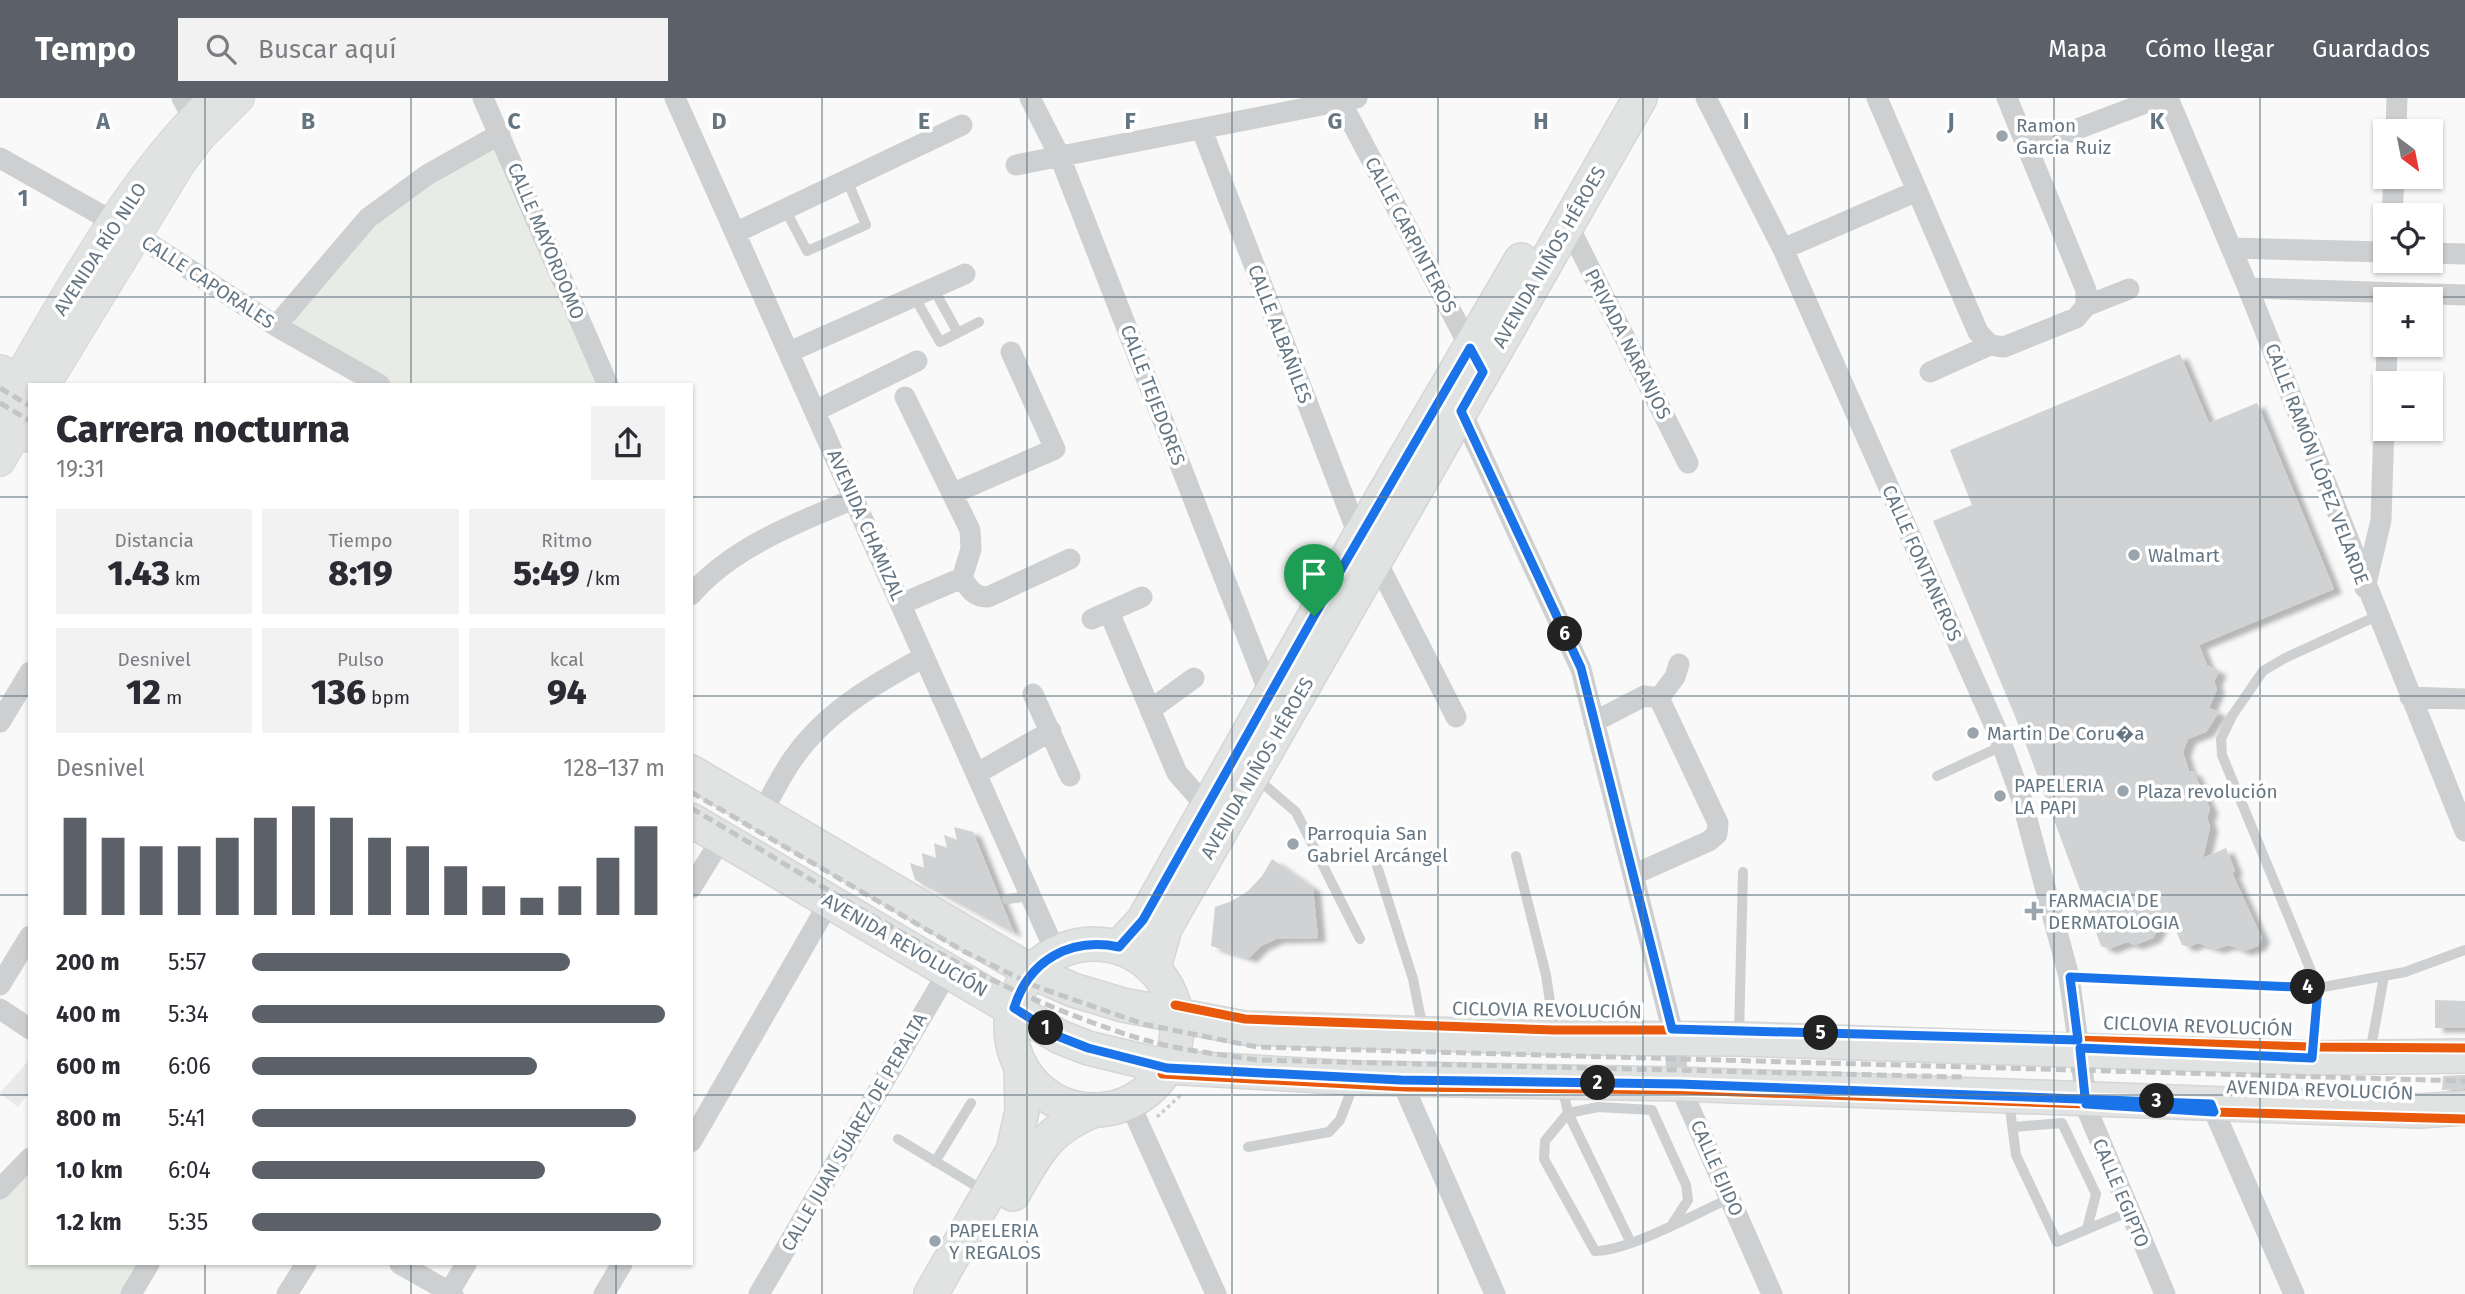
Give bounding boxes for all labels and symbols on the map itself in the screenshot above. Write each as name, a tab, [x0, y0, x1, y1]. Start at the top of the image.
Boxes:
text: A	[95, 107, 110, 135]
text: B	[301, 107, 315, 135]
text: C	[507, 107, 521, 135]
text: D	[712, 107, 727, 135]
text: E	[918, 107, 930, 135]
text: F	[1124, 107, 1136, 135]
text: G	[1328, 107, 1342, 135]
text: H	[1533, 107, 1549, 135]
text: I	[1743, 107, 1749, 135]
text: J	[1946, 107, 1955, 135]
text: K	[2150, 107, 2165, 135]
place label: Ramon Garcia Ruiz	[2016, 114, 2111, 159]
north arrow	[2373, 119, 2443, 189]
marker: Ramon Garcia Ruiz	[1994, 128, 2010, 144]
street label: CALLE CARPINTEROS	[1360, 153, 1462, 317]
street label: CALLE MAYORDOMO	[503, 159, 589, 323]
street label: AVENIDA NIÑOS HÉROES	[1488, 162, 1610, 352]
street label: AVENIDA RÍO NILO	[49, 178, 151, 320]
text: 1	[18, 184, 28, 212]
street label: CALLE CAPORALES	[137, 231, 279, 333]
street label: CALLE ALBAÑILES	[1243, 261, 1317, 407]
street label: PRIVADA NARANJOS	[1580, 265, 1676, 423]
street label: CALLE TEJEDORES	[1116, 321, 1190, 469]
street label: CALLE RAMÓN LÓPEZ VELARDE	[2260, 340, 2374, 588]
street label: AVENIDA CHAMIZAL	[822, 446, 910, 605]
street label: CALLE FONTANEROS	[1877, 481, 1967, 645]
pin	[1284, 544, 1344, 616]
place label: Walmart	[2148, 544, 2220, 567]
marker: Walmart	[2126, 547, 2142, 563]
pin: 6	[1548, 616, 1582, 652]
street label: AVENIDA NIÑOS HÉROES	[1196, 673, 1318, 863]
place label: Martin De Coru�a	[1987, 722, 2145, 745]
marker: Martin De Coru�a	[1965, 725, 1981, 741]
place label: PAPELERIA LA PAPI	[2014, 774, 2104, 819]
place label: Plaza revolución	[2137, 780, 2278, 803]
marker: Plaza revolución	[2115, 783, 2131, 799]
marker: PAPELERIA LA PAPI	[1992, 788, 2008, 804]
place label: Parroquia San Gabriel Arcángel	[1307, 822, 1448, 867]
marker: Parroquia San Gabriel Arcángel	[1285, 836, 1301, 852]
street label: AVENIDA REVOLUCIÓN	[818, 888, 992, 1002]
place label: FARMACIA DE DERMATOLOGIA	[2048, 889, 2179, 934]
marker: FARMACIA DE DERMATOLOGIA	[2026, 903, 2042, 919]
pin: 4	[2290, 970, 2326, 1004]
street label: CICLOVIA REVOLUCIÓN	[1452, 997, 1642, 1023]
street label: CALLE JUAN SUÁREZ DE PERALTA	[776, 1009, 932, 1255]
pin: 1	[1028, 1010, 1064, 1046]
street label: CICLOVIA REVOLUCIÓN	[2103, 1011, 2293, 1041]
pin: 5	[1804, 1016, 1839, 1051]
pin: 2	[1580, 1066, 1616, 1100]
street label: AVENIDA REVOLUCIÓN	[2226, 1075, 2414, 1105]
pin: 3	[2140, 1084, 2174, 1118]
street label: CALLE EJIDO	[1686, 1117, 1748, 1219]
street label: CALLE EGIPTO	[2088, 1135, 2154, 1251]
place label: PAPELERIA Y REGALOS	[949, 1219, 1041, 1264]
marker: PAPELERIA Y REGALOS	[927, 1233, 943, 1249]

